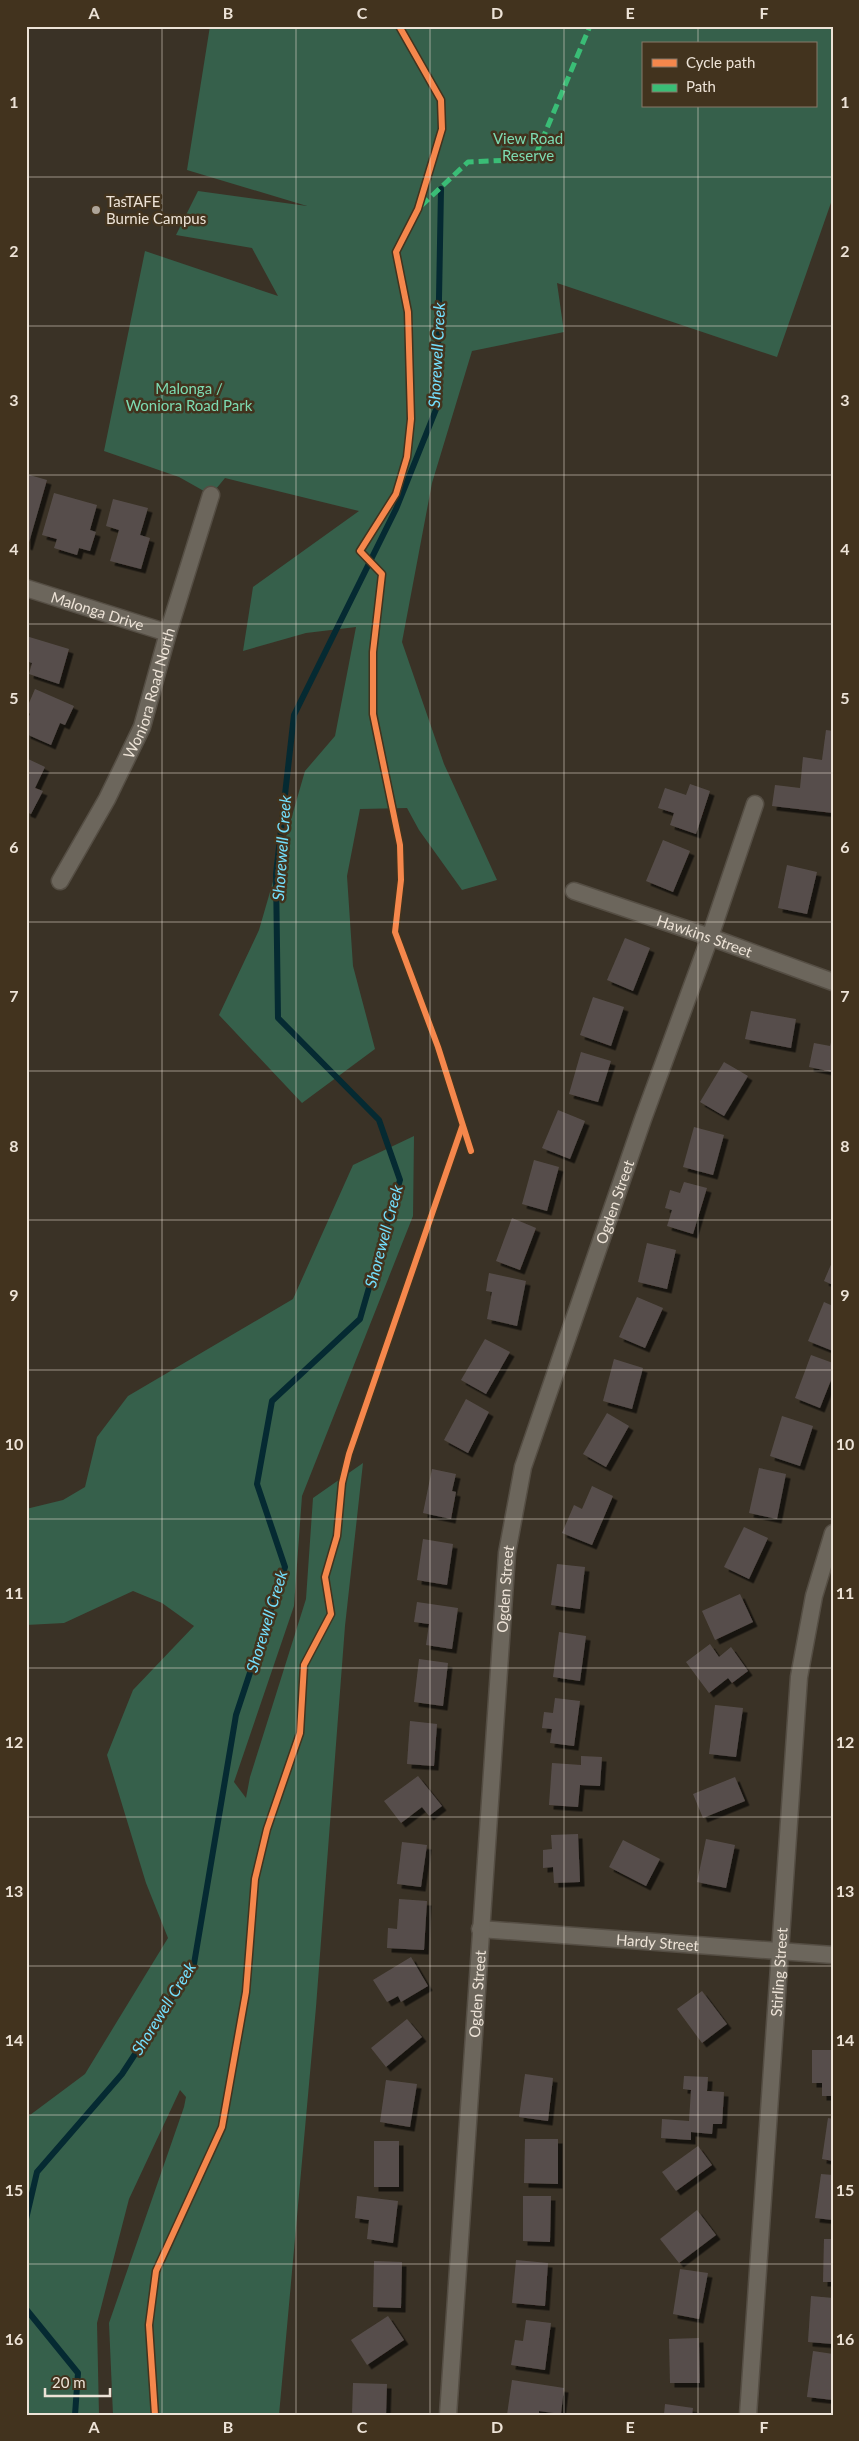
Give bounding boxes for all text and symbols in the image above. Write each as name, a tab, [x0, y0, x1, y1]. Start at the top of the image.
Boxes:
text: A	[87, 3, 100, 22]
text: B	[223, 3, 233, 22]
text: C	[357, 3, 368, 22]
text: D	[491, 3, 503, 22]
text: E	[625, 3, 635, 22]
text: F	[759, 3, 769, 22]
legend	[642, 42, 816, 108]
text: Cycle path	[686, 53, 755, 71]
text: Path	[686, 77, 716, 95]
text: 1	[9, 92, 19, 111]
text: 1	[840, 92, 850, 111]
park label: View Road Reserve	[493, 129, 563, 164]
place label: TasTAFE Burnie Campus	[106, 192, 206, 227]
marker: TasTAFE Burnie Campus	[90, 204, 102, 216]
text: 2	[9, 241, 19, 260]
text: 2	[840, 241, 850, 260]
water label: Shorewell Creek	[424, 301, 448, 408]
park label: Malonga / Woniora Road Park	[126, 379, 253, 414]
text: 3	[9, 390, 19, 409]
text: 3	[840, 390, 850, 409]
text: 4	[9, 539, 19, 558]
text: 4	[840, 539, 850, 558]
street label: Malonga Drive	[49, 587, 146, 634]
street label: Woniora Road North	[119, 625, 178, 761]
text: 5	[9, 688, 19, 707]
text: 5	[840, 688, 850, 707]
water label: Shorewell Creek	[268, 794, 294, 901]
text: 6	[9, 837, 19, 856]
text: 6	[840, 837, 850, 856]
street label: Hawkins Street	[654, 911, 755, 961]
text: 7	[9, 986, 19, 1005]
text: 7	[840, 986, 850, 1005]
text: 8	[9, 1136, 19, 1155]
text: 8	[840, 1136, 850, 1155]
street label: Ogden Street	[592, 1157, 637, 1246]
water label: Shorewell Creek	[360, 1182, 406, 1289]
text: 9	[9, 1285, 19, 1304]
text: 9	[840, 1285, 850, 1304]
text: 10	[5, 1434, 23, 1453]
text: 10	[836, 1434, 854, 1453]
street label: Ogden Street	[493, 1543, 517, 1633]
water label: Shorewell Creek	[241, 1567, 291, 1674]
text: 11	[5, 1583, 23, 1602]
text: 11	[836, 1583, 854, 1602]
text: 12	[5, 1732, 23, 1751]
text: 12	[836, 1732, 854, 1751]
text: 13	[5, 1881, 23, 1900]
text: 13	[836, 1881, 854, 1900]
street label: Stirling Street	[767, 1926, 791, 2017]
street label: Hardy Street	[615, 1930, 700, 1954]
street label: Ogden Street	[465, 1949, 489, 2038]
water label: Shorewell Creek	[127, 1958, 199, 2058]
text: 14	[5, 2030, 23, 2049]
text: 14	[836, 2030, 854, 2049]
text: 15	[5, 2180, 23, 2199]
text: 15	[836, 2180, 854, 2199]
text: 16	[5, 2329, 23, 2348]
text: 16	[836, 2329, 854, 2348]
scale bar	[45, 2366, 110, 2398]
text: 20 m	[52, 2373, 86, 2391]
text: A	[87, 2417, 100, 2436]
text: B	[223, 2417, 233, 2436]
text: C	[357, 2417, 368, 2436]
text: D	[491, 2417, 503, 2436]
text: E	[625, 2417, 635, 2436]
text: F	[759, 2417, 769, 2436]

